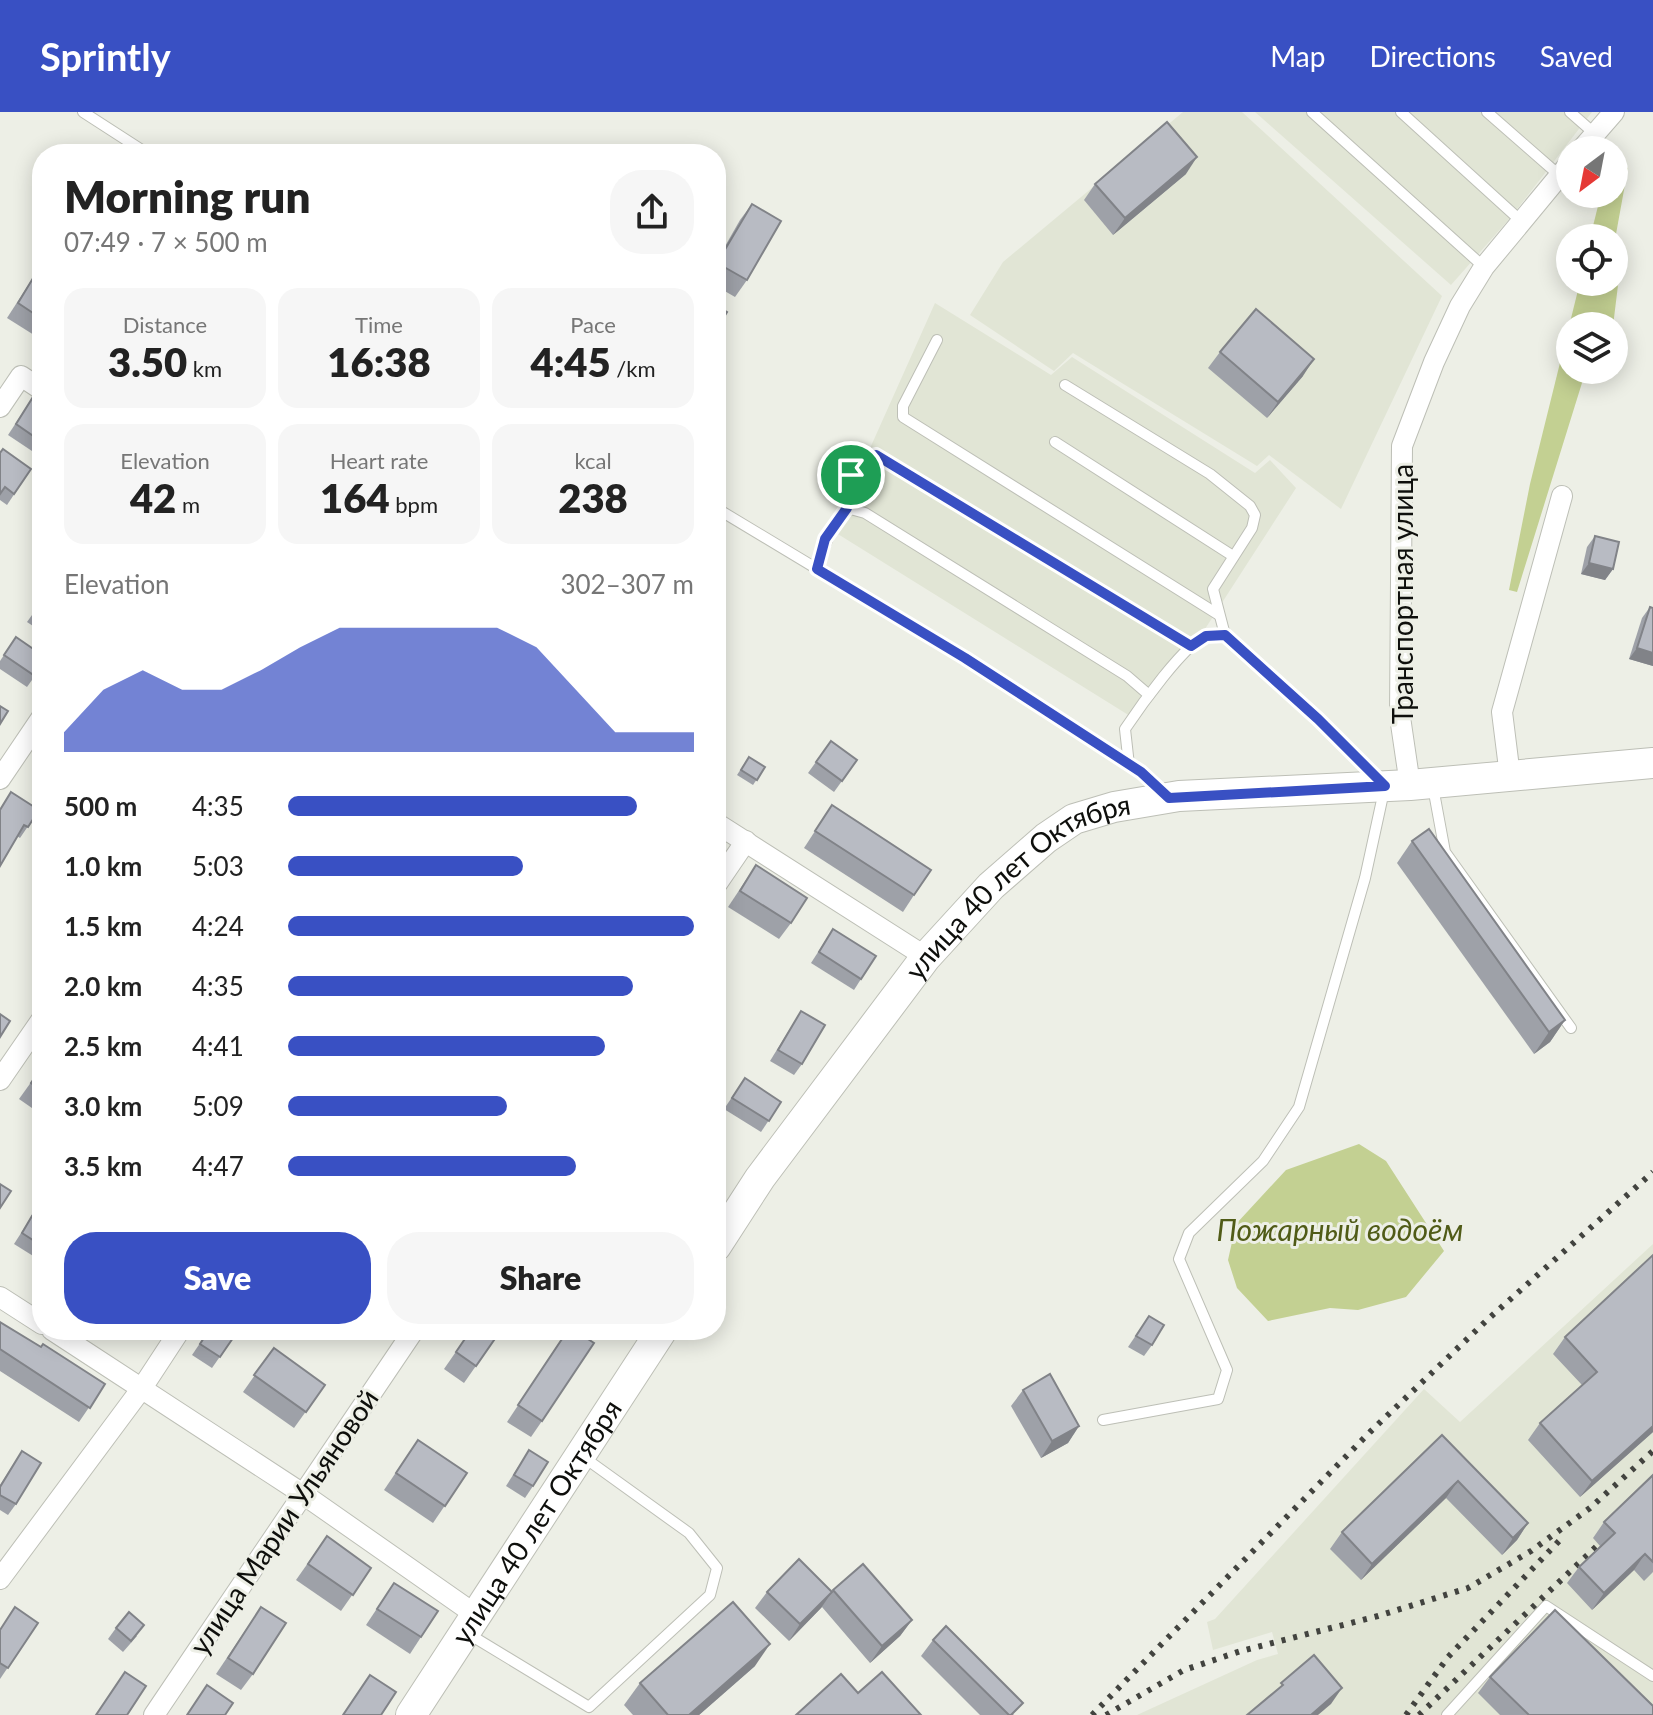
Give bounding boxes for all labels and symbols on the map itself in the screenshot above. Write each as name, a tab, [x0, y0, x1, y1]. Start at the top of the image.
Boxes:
north arrow	[1556, 136, 1628, 208]
pin	[817, 441, 885, 509]
street label: Транспортная улица	[1385, 464, 1419, 724]
street label: улица 40 лет Октября	[897, 787, 1133, 986]
water label: Пожарный водоём	[1217, 1211, 1463, 1247]
street label: улица Марии Ульяновой	[182, 1382, 385, 1661]
street label: улица 40 лет Октября	[444, 1393, 628, 1651]

